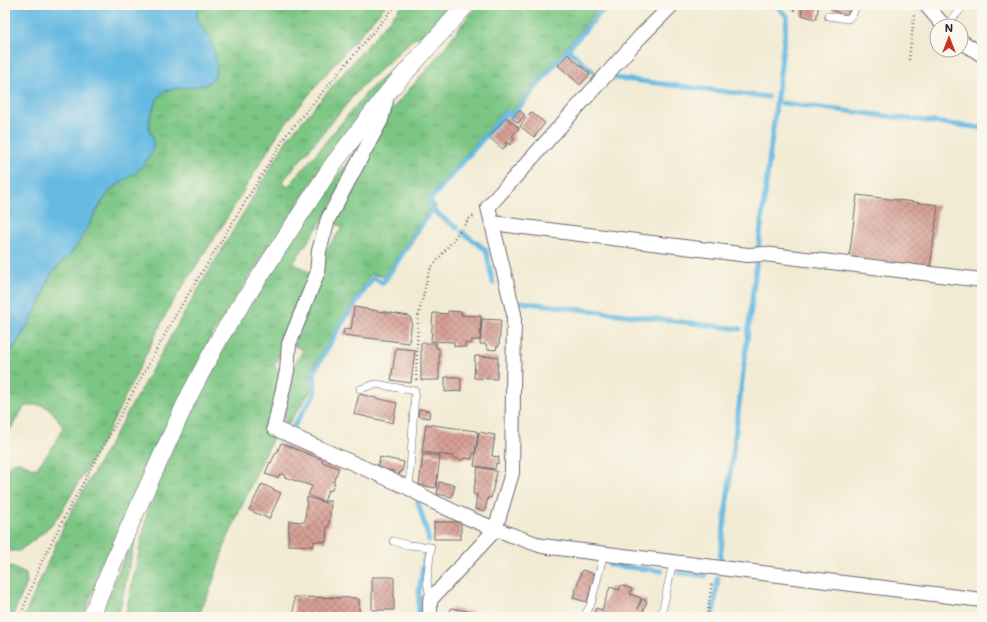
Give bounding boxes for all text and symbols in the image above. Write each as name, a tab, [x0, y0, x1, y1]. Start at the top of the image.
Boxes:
north arrow	[929, 18, 969, 58]
text: N	[945, 20, 953, 35]

